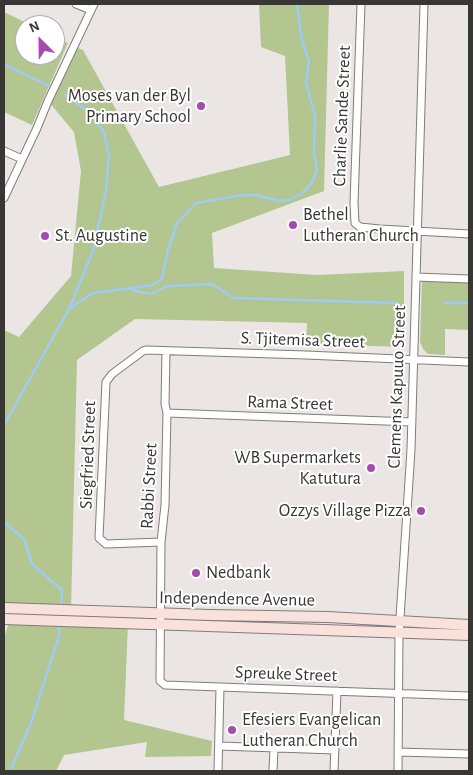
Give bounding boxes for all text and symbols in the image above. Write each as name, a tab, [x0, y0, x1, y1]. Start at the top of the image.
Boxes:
north arrow	[15, 15, 65, 65]
text: N	[27, 19, 42, 35]
street label: Charlie Sande Street	[329, 45, 355, 187]
place label: Moses van der Byl Primary School	[68, 85, 191, 128]
marker: Moses van der Byl Primary School	[195, 100, 207, 112]
place label: Bethel Lutheran Church	[303, 204, 419, 246]
marker: Bethel Lutheran Church	[287, 219, 299, 231]
place label: St. Augustine	[55, 225, 147, 247]
marker: St. Augustine	[39, 230, 51, 242]
street label: Clemens Kapuuo Street	[383, 305, 411, 469]
street label: S. Tjitemisa Street	[240, 327, 366, 353]
street label: Rama Street	[247, 391, 333, 415]
street label: Siegfried Street	[75, 401, 101, 509]
street label: Rabbi Street	[136, 442, 162, 530]
place label: WB Supermarkets Katutura	[234, 447, 361, 489]
marker: WB Supermarkets Katutura	[365, 462, 377, 474]
place label: Ozzys Village Pizza	[279, 500, 411, 522]
marker: Ozzys Village Pizza	[415, 505, 427, 517]
place label: Nedbank	[206, 562, 270, 584]
marker: Nedbank	[190, 567, 202, 579]
street label: Independence Avenue	[159, 587, 315, 611]
street label: Spreuke Street	[234, 661, 338, 687]
place label: Efesiers Evangelican Lutheran Church	[242, 709, 381, 752]
marker: Efesiers Evangelican Lutheran Church	[226, 724, 238, 736]

